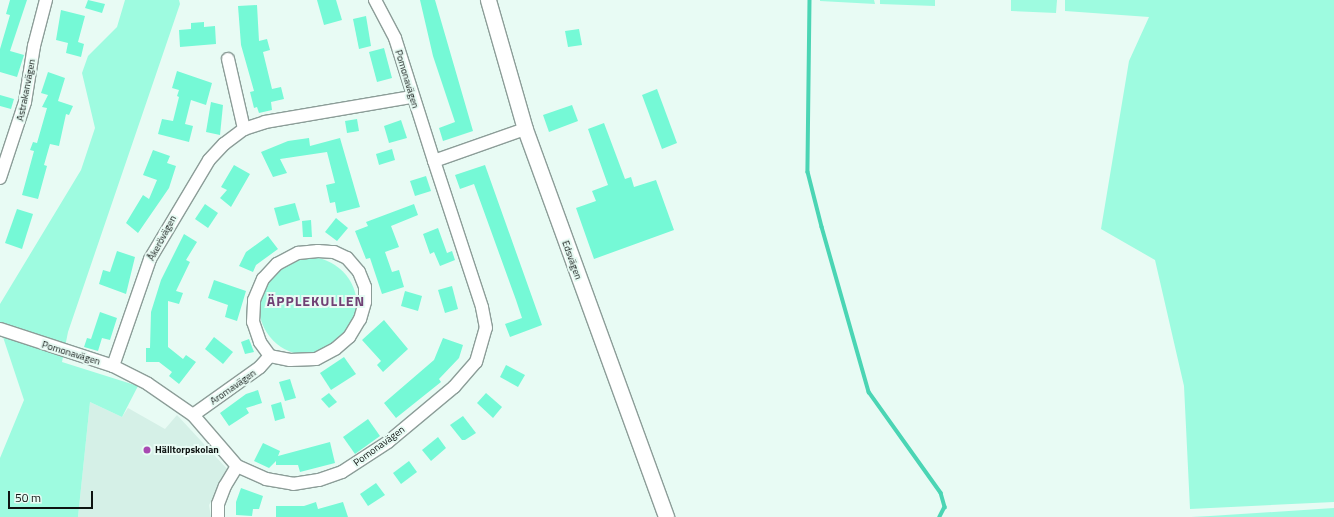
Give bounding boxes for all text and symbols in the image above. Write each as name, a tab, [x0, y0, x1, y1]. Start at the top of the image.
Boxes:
street label: Pomonavägen	[392, 48, 422, 110]
street label: Astrakanvägen	[14, 58, 38, 122]
street label: Åkerövägen	[145, 213, 179, 263]
street label: Edsvägen	[559, 239, 585, 281]
district label: ÄPPLEKULLEN	[267, 293, 365, 309]
street label: Pomonavägen	[40, 338, 102, 368]
street label: Aromavägen	[208, 367, 258, 407]
street label: Pomonavägen	[351, 423, 407, 469]
place label: Hälltorpskolan	[155, 444, 219, 456]
marker: Hälltorpskolan	[142, 445, 152, 455]
scale bar	[10, 483, 95, 509]
text: 50 m	[15, 488, 41, 507]

